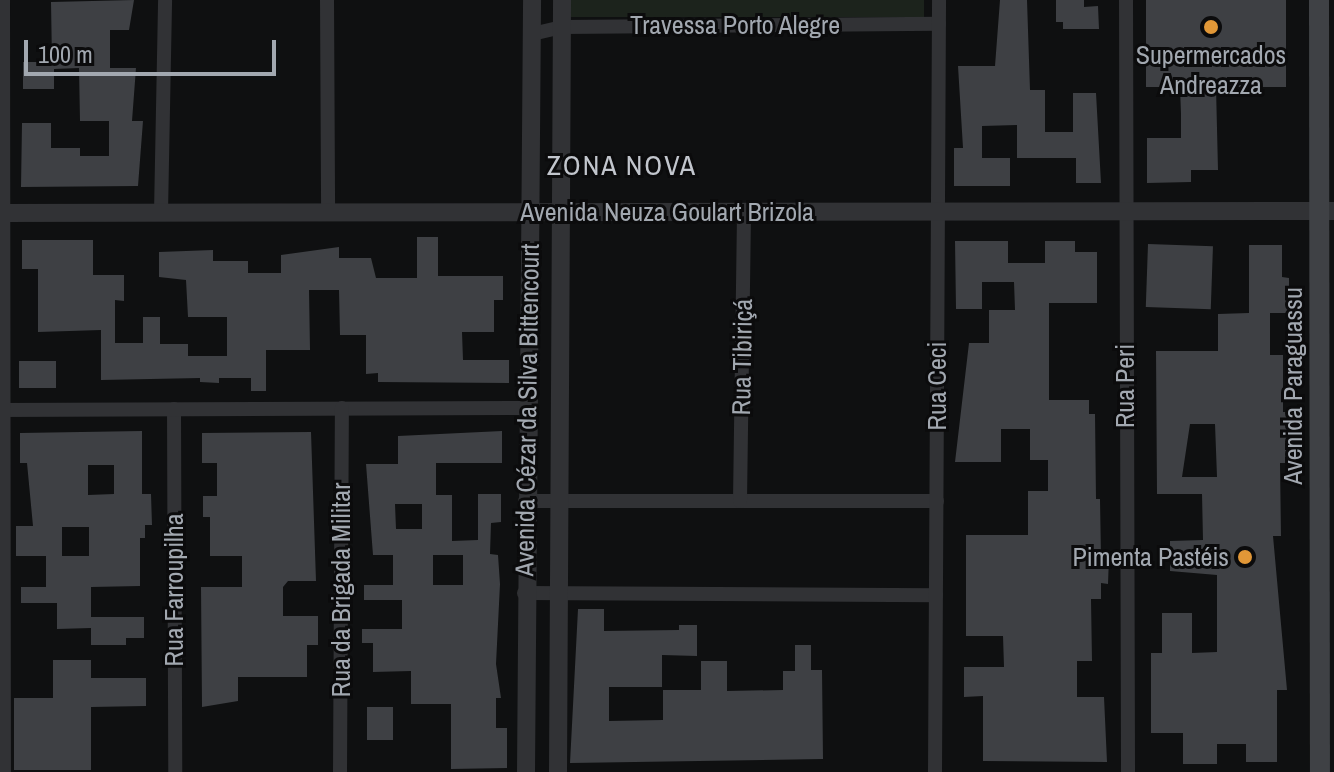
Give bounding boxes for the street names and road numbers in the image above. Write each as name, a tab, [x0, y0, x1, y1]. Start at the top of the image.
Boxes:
street label: Travessa Porto Alegre	[629, 9, 841, 41]
street label: Avenida Neuza Goulart Brizola	[520, 196, 814, 228]
street label: Avenida Cézar da Silva Bittencourt	[508, 243, 546, 577]
street label: Avenida Paraguassu	[1277, 287, 1309, 485]
street label: Rua Tibiriçá	[725, 298, 759, 416]
street label: Rua Ceci	[921, 342, 953, 430]
street label: Rua Peri	[1109, 344, 1141, 428]
street label: Rua da Brigada Militar	[325, 483, 357, 697]
street label: Rua Farroupilha	[158, 513, 190, 667]

